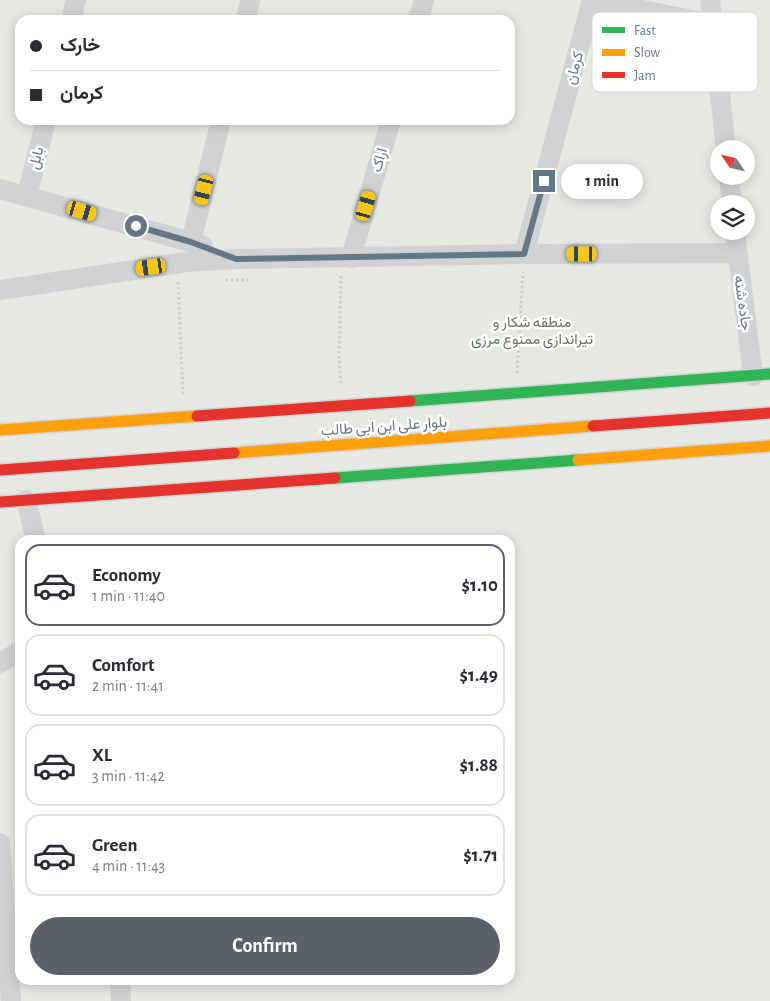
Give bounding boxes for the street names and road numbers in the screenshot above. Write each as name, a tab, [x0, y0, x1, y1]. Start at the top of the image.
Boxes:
street label: کرمان	[563, 50, 587, 86]
street label: بابل	[26, 145, 47, 171]
street label: اراک	[369, 146, 391, 174]
street label: جاده شنه	[730, 275, 754, 332]
street label: بلوار علی ابن ابی طالب	[320, 415, 448, 440]

